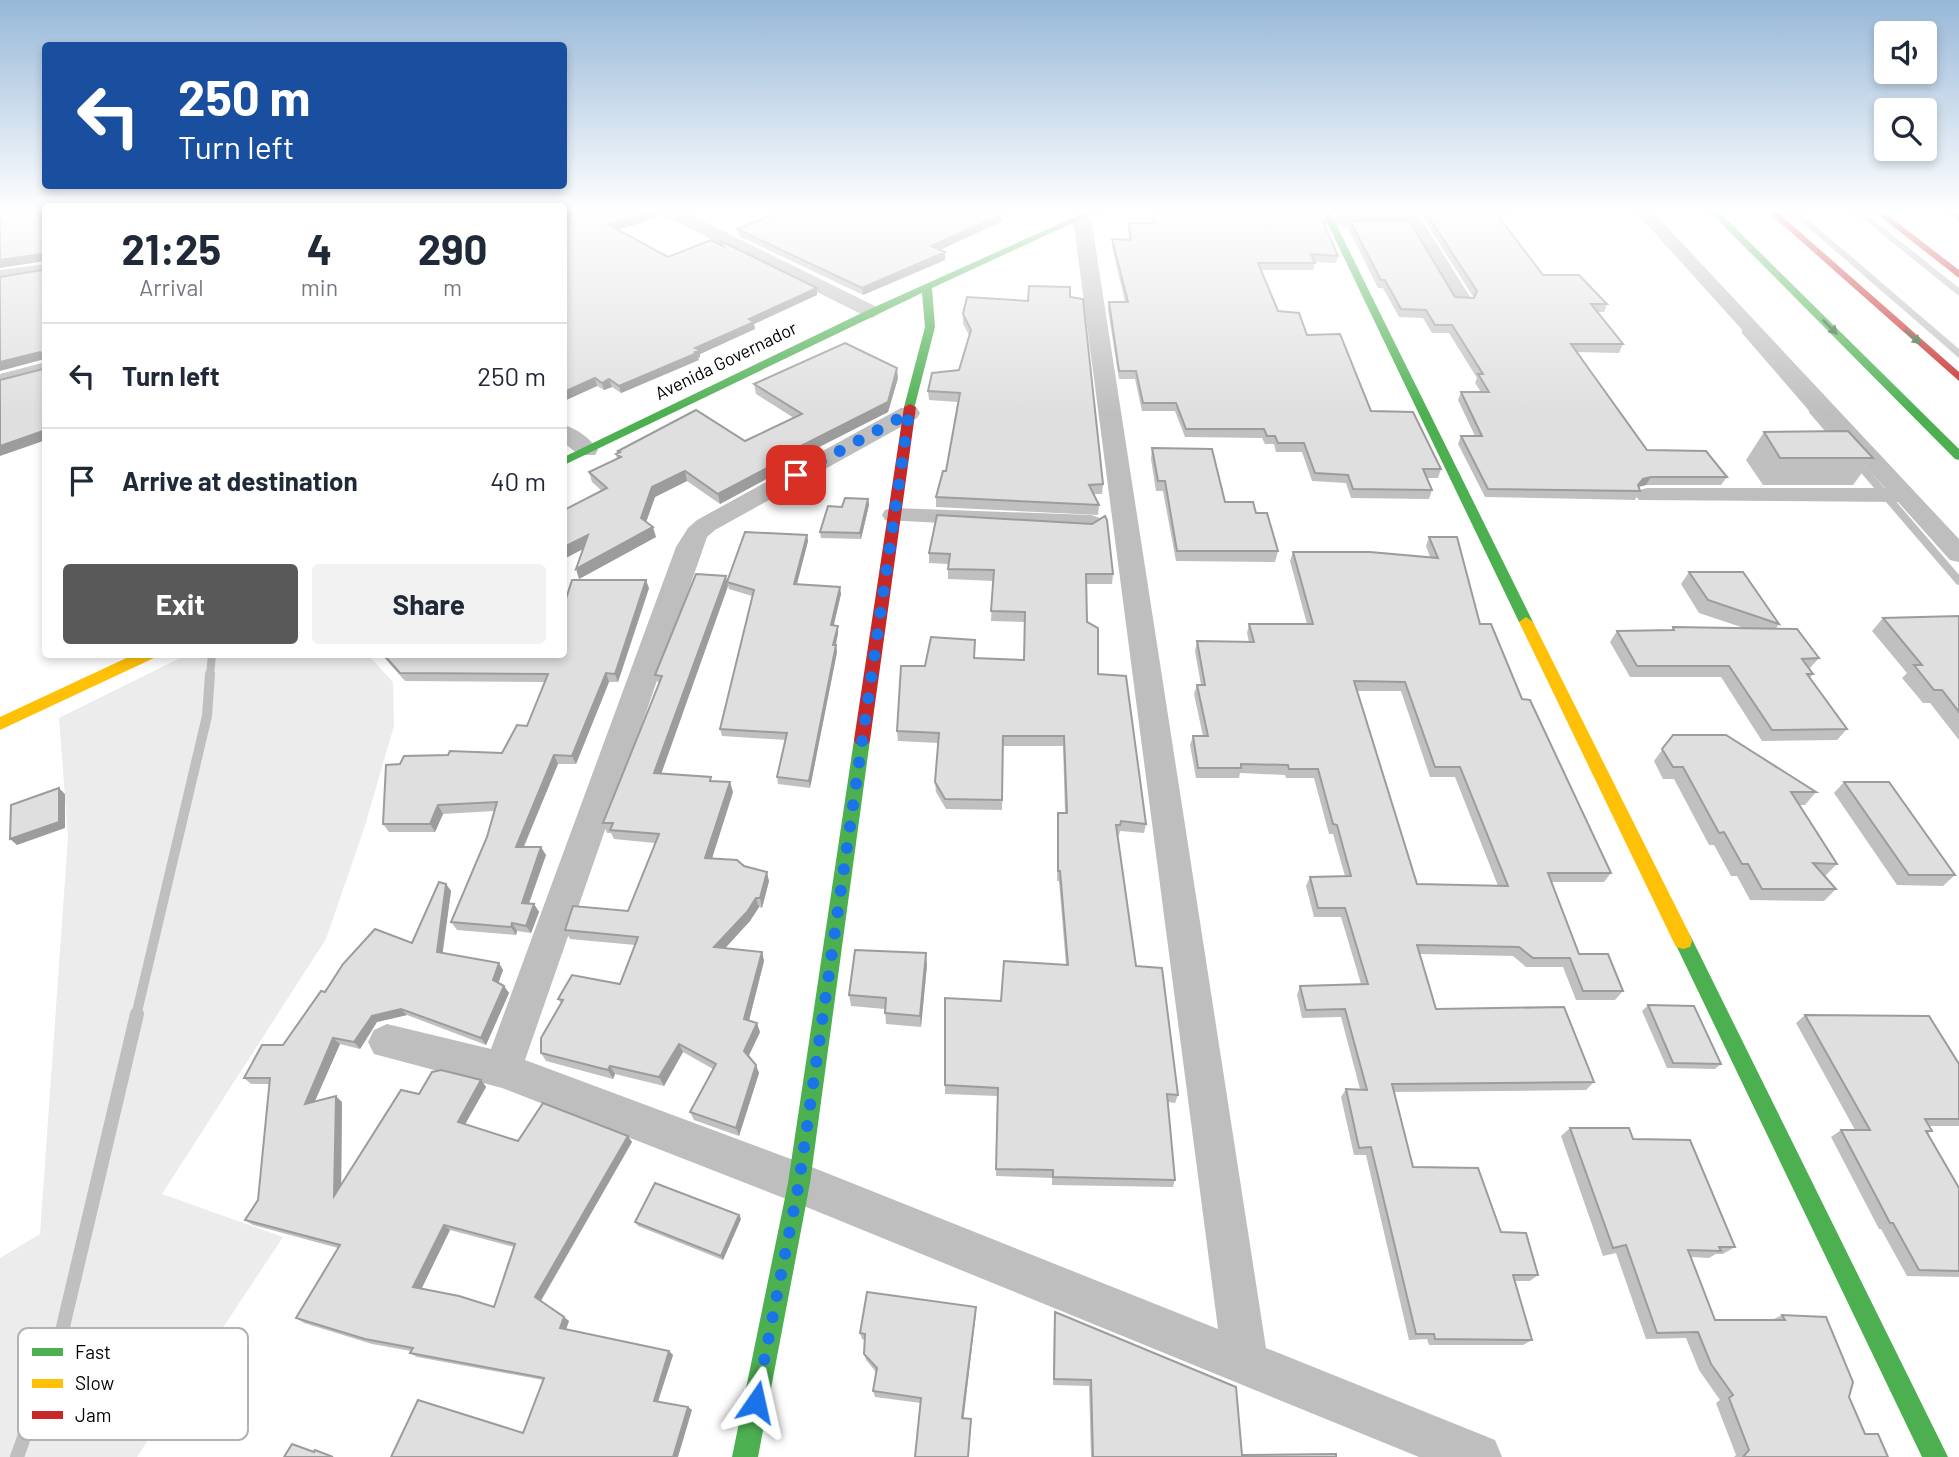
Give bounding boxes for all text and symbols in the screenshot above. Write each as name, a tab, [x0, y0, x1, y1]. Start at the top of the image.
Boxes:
map controls	[1874, 21, 1937, 161]
button: sound	[1874, 21, 1937, 84]
text: 250 m	[178, 67, 311, 126]
icon: left	[63, 70, 154, 161]
button: search	[1874, 98, 1937, 161]
text: Turn left	[178, 127, 295, 165]
text: 21:25	[122, 223, 221, 273]
text: 4	[307, 223, 332, 273]
text: 290	[418, 223, 487, 273]
text: Arrival	[139, 273, 204, 301]
text: min	[301, 273, 338, 301]
text: m	[443, 273, 462, 301]
street label: Avenida Governador	[651, 316, 800, 404]
one-way arrow	[1821, 319, 1838, 336]
one-way arrow	[1904, 329, 1921, 344]
icon: left	[63, 357, 101, 395]
text: Turn left	[122, 360, 220, 391]
text: 250 m	[477, 360, 546, 391]
pin	[766, 445, 826, 505]
icon: arrive	[777, 456, 815, 494]
icon: arrive	[63, 462, 101, 500]
text: Arrive at destination	[122, 465, 358, 496]
text: 40 m	[490, 465, 546, 496]
button: Exit	[63, 564, 298, 644]
button: Share	[312, 564, 546, 644]
legend	[18, 1328, 248, 1440]
text: Fast	[75, 1340, 111, 1363]
position arrow	[719, 1365, 793, 1439]
text: Slow	[75, 1371, 114, 1394]
text: Jam	[75, 1403, 111, 1426]

